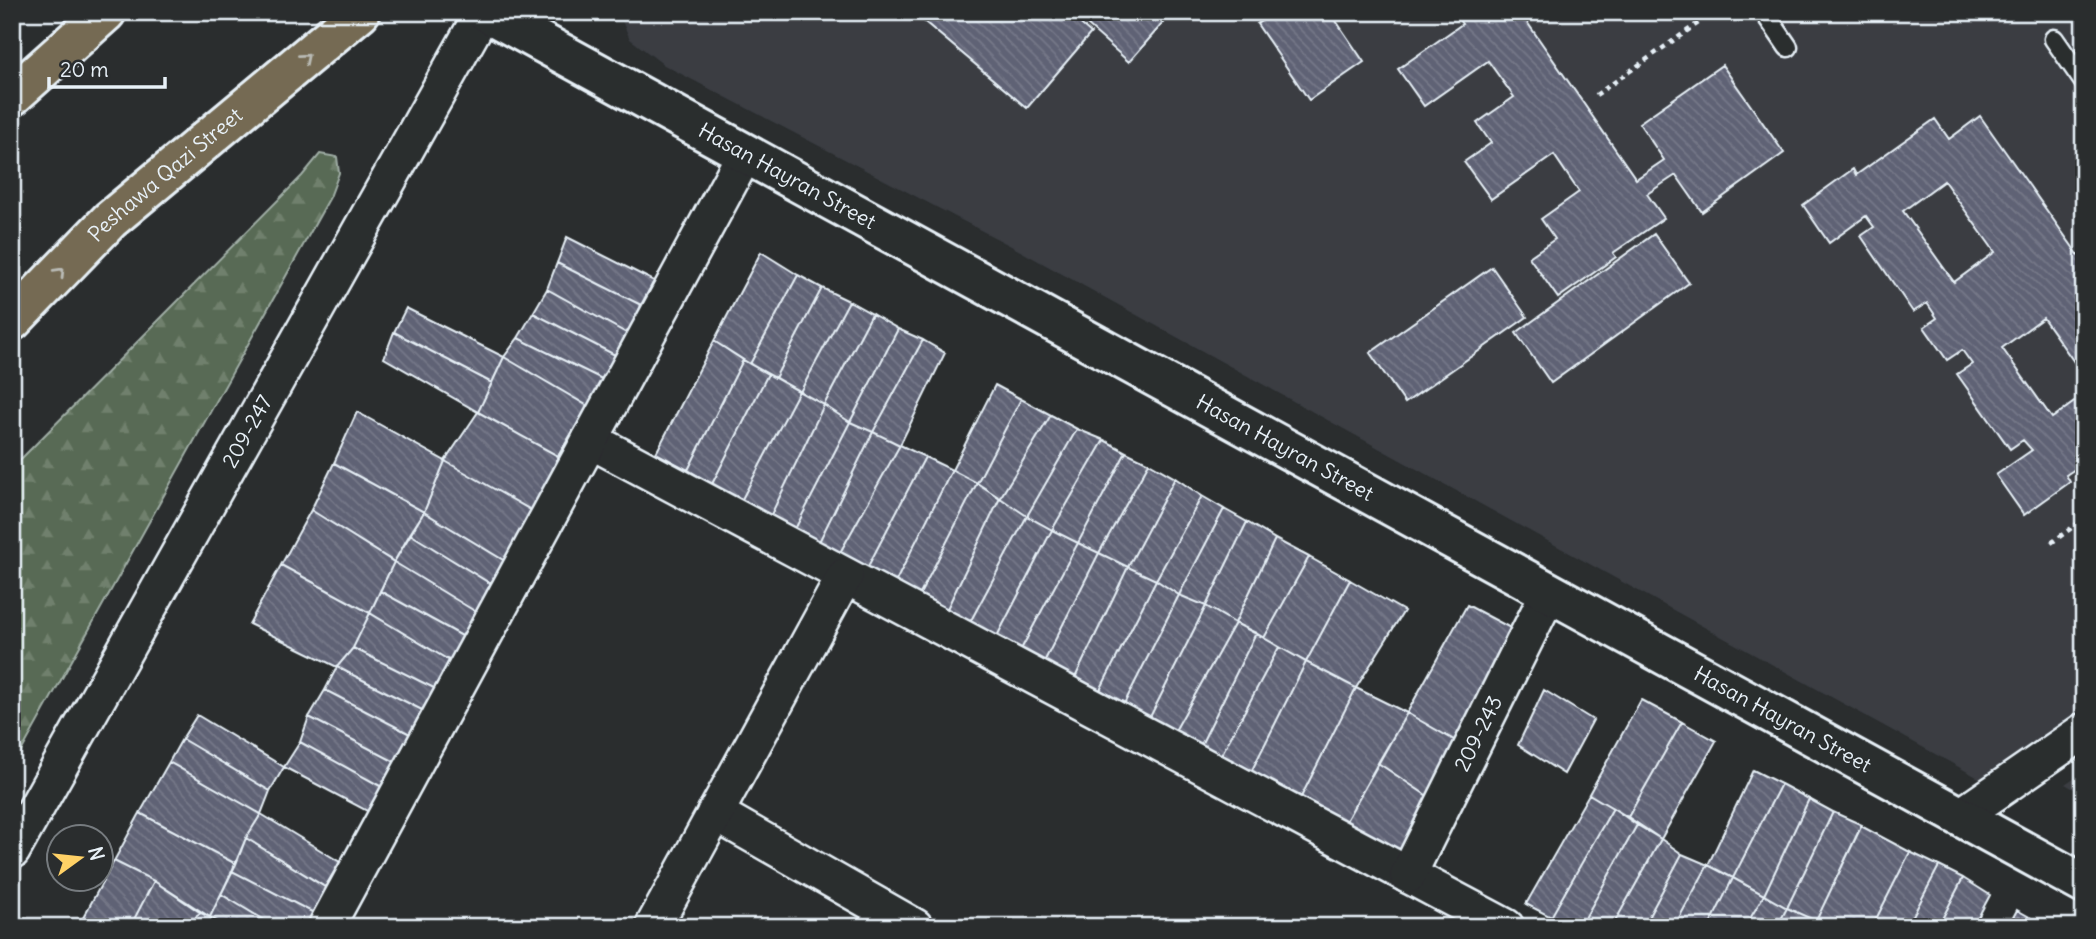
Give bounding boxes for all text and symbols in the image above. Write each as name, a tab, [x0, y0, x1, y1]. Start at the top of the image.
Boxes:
scale bar	[49, 46, 164, 90]
one-way arrow	[296, 54, 309, 66]
text: 20 m	[60, 56, 109, 83]
street label: Peshawa Qazi Street	[82, 102, 248, 248]
street label: Hasan Hayran Street	[694, 117, 881, 235]
one-way arrow	[51, 267, 64, 280]
street label: Hasan Hayran Street	[1192, 388, 1379, 507]
street label: 209-247	[216, 390, 278, 472]
street label: Hasan Hayran Street	[1689, 660, 1876, 778]
street label: 209-243	[1448, 691, 1508, 776]
north arrow	[46, 824, 116, 894]
text: N	[83, 844, 110, 863]

